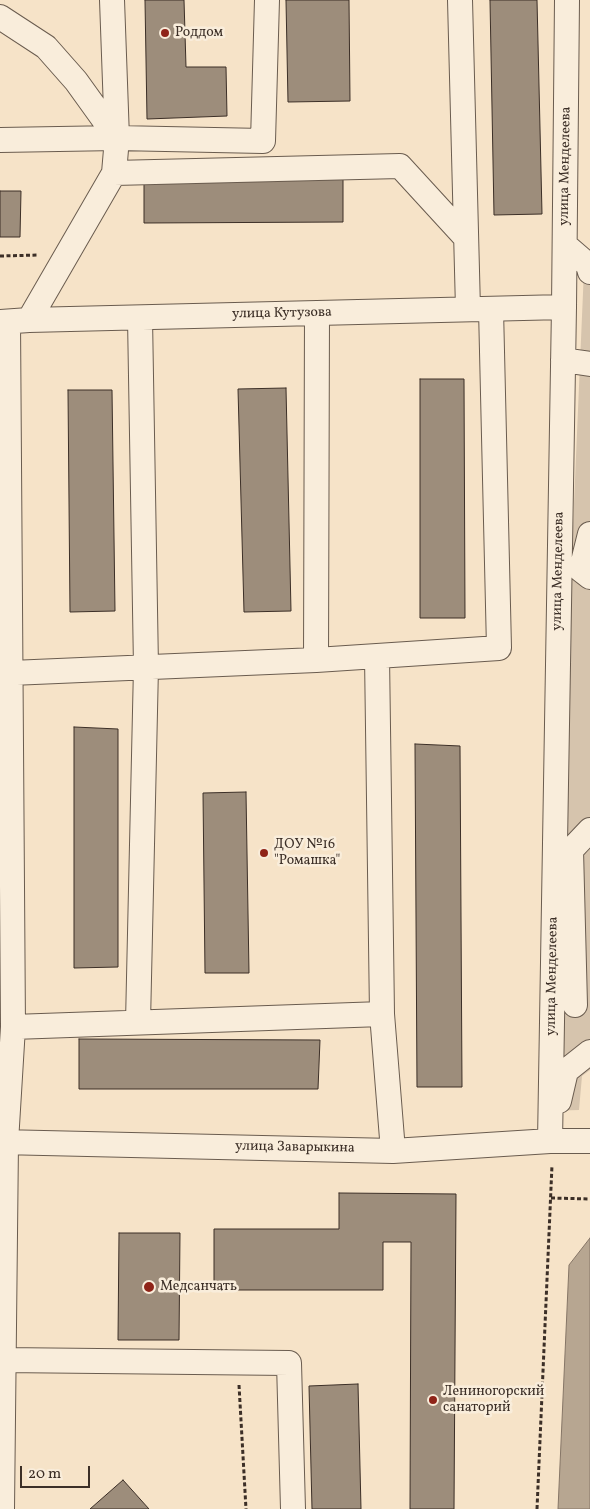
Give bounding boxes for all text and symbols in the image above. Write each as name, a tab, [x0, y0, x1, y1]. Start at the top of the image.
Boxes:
place label: Роддом	[175, 25, 223, 41]
marker: Роддом	[159, 27, 171, 39]
street label: улица Менделеева	[557, 106, 575, 226]
street label: улица Кутузова	[232, 305, 332, 323]
street label: улица Менделеева	[550, 511, 568, 631]
place label: ДОУ №16 "Ромашка"	[274, 837, 340, 870]
marker: ДОУ №16 "Ромашка"	[258, 847, 270, 859]
street label: улица Менделеева	[544, 916, 562, 1036]
street label: улица Заварыкина	[235, 1139, 355, 1157]
place label: Медсанчать	[160, 1279, 237, 1295]
marker: Медсанчать	[142, 1280, 156, 1294]
place label: Лениногорский санаторий	[443, 1384, 544, 1416]
marker: Лениногорский санаторий	[427, 1394, 439, 1406]
scale bar	[22, 1456, 92, 1488]
text: 20 m	[28, 1464, 61, 1485]

